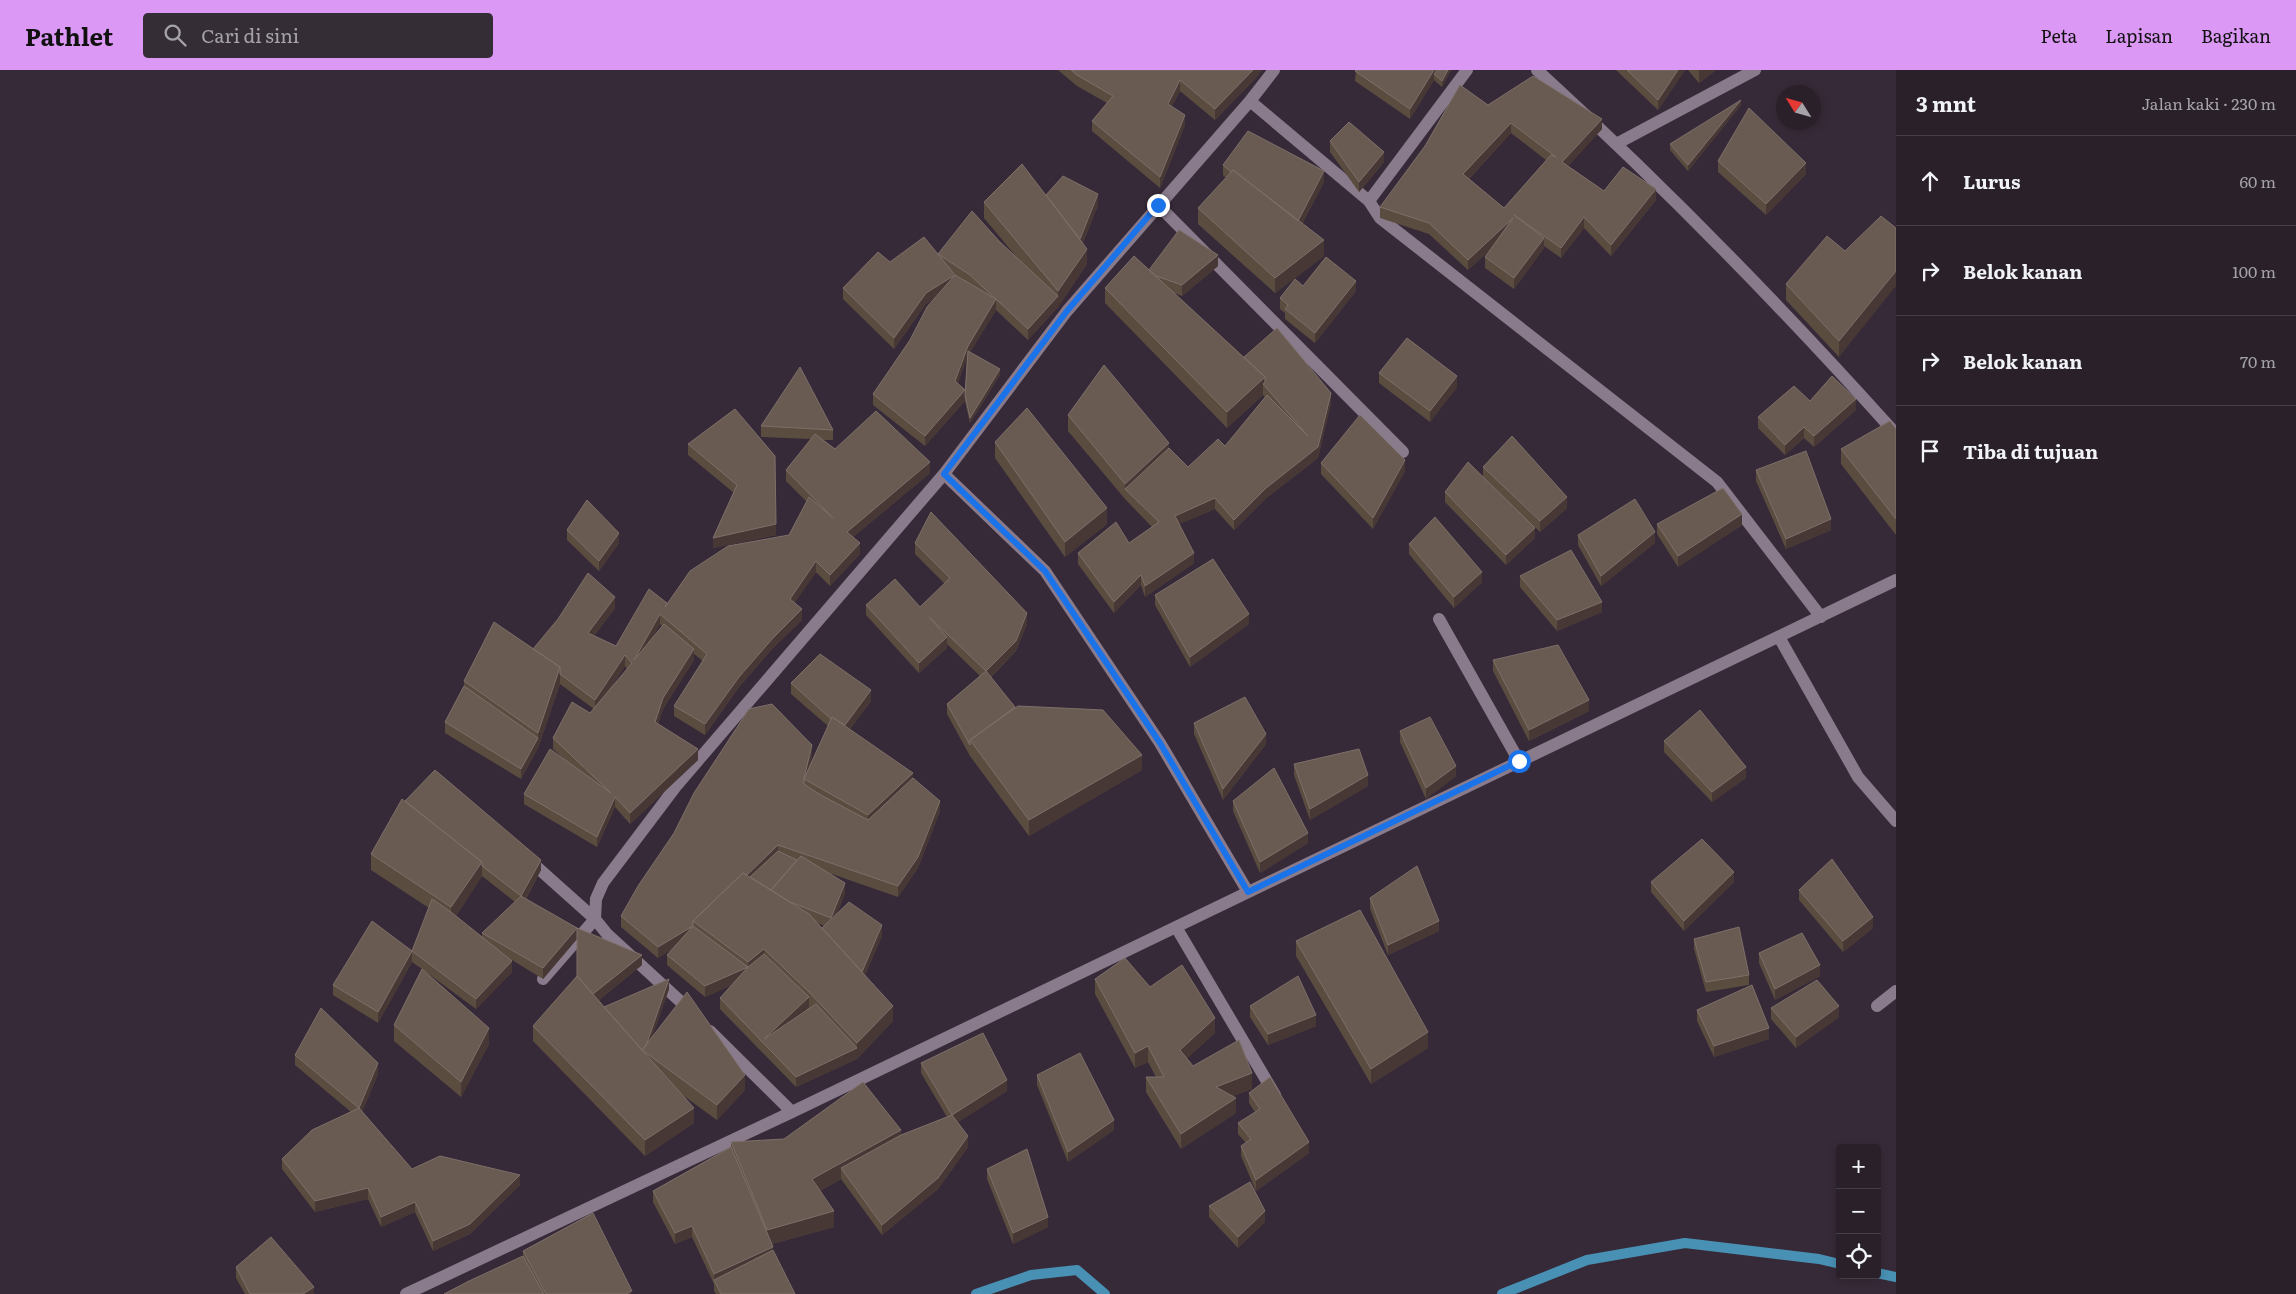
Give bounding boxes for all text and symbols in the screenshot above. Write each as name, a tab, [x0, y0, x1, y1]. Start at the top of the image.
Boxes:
search box	[143, 13, 493, 58]
text: Pathlet	[25, 18, 113, 53]
icon: search	[161, 21, 189, 49]
text: Cari di sini	[201, 21, 299, 49]
text: Peta	[2041, 22, 2077, 49]
text: Lapisan	[2105, 22, 2173, 49]
text: Bagikan	[2201, 22, 2271, 49]
north arrow	[1776, 85, 1821, 130]
text: 3 mnt	[1916, 87, 1976, 118]
text: Jalan kaki · 230 m	[2142, 91, 2276, 115]
icon: ahead	[1916, 167, 1944, 195]
text: Lurus	[1963, 167, 2020, 195]
text: 60 m	[2239, 169, 2276, 193]
route end	[1147, 194, 1170, 217]
icon: right	[1916, 257, 1944, 285]
text: Belok kanan	[1963, 257, 2082, 285]
text: 100 m	[2232, 259, 2276, 283]
icon: right	[1916, 347, 1944, 375]
text: Belok kanan	[1963, 347, 2082, 375]
text: 70 m	[2240, 349, 2276, 373]
icon: arrive	[1916, 437, 1944, 465]
text: Tiba di tujuan	[1963, 437, 2098, 465]
route start	[1508, 750, 1531, 773]
map controls	[1836, 1144, 1881, 1279]
button: +	[1836, 1144, 1881, 1189]
button: −	[1836, 1189, 1881, 1234]
button: locate	[1836, 1234, 1881, 1279]

